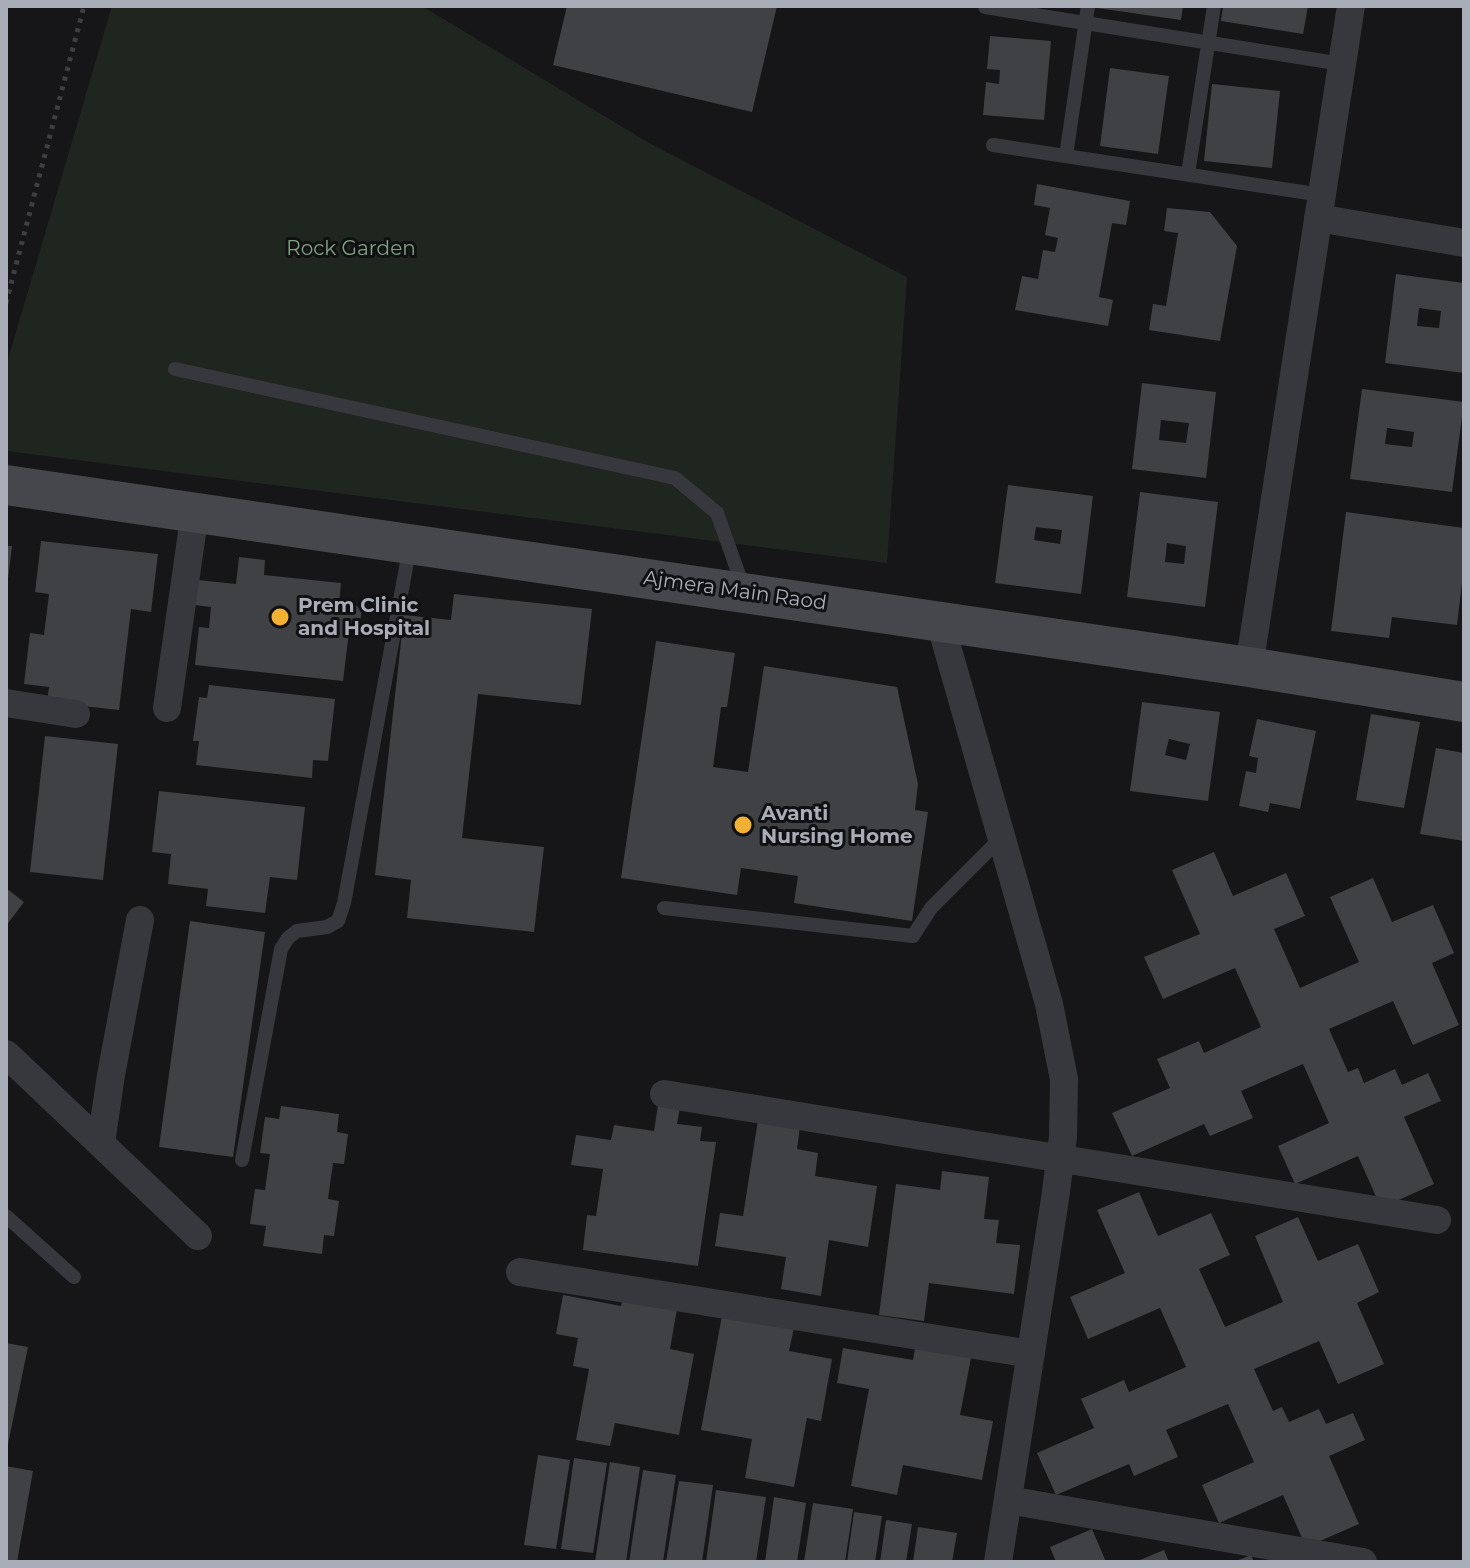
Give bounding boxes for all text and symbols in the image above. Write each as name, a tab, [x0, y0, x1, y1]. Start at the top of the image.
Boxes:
park label: Rock Garden	[286, 237, 416, 261]
street label: Ajmera Main Raod	[642, 566, 828, 616]
place label: Prem Clinic and Hospital	[298, 594, 430, 641]
marker: Prem Clinic and Hospital	[269, 606, 291, 628]
place label: Avanti Nursing Home	[761, 802, 913, 849]
marker: Avanti Nursing Home	[732, 814, 754, 836]

